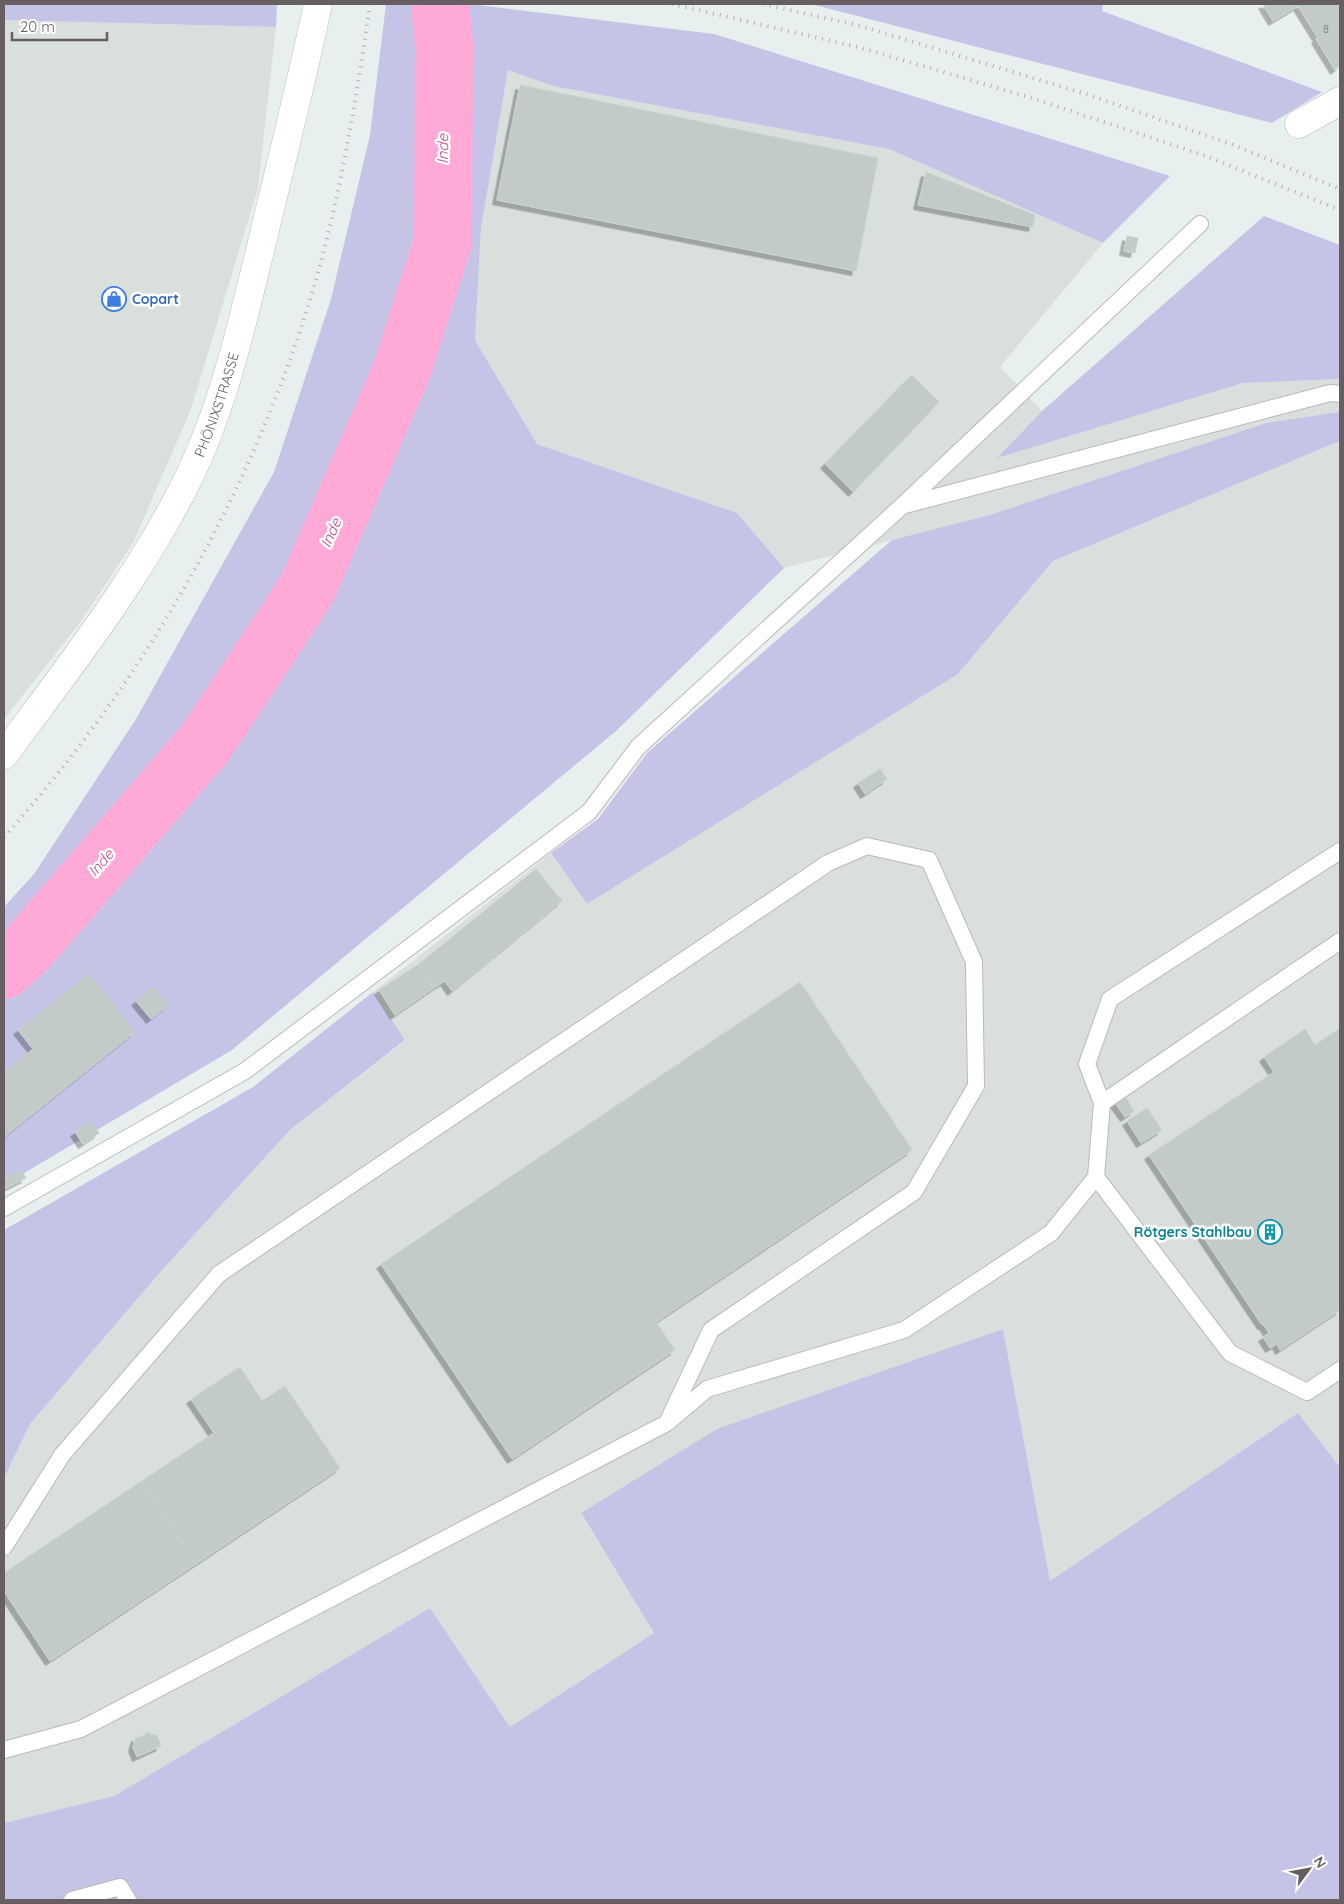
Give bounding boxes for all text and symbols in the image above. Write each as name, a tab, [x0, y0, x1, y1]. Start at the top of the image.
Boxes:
scale bar	[12, 10, 108, 42]
text: 20 m	[20, 17, 55, 36]
house number: 8	[1323, 22, 1329, 36]
water label: Inde	[433, 133, 452, 164]
shop icon: Copart	[101, 286, 127, 312]
place label: Copart	[132, 290, 179, 308]
street label: PHÖNIXSTRASSE	[190, 350, 243, 460]
water label: Inde	[316, 515, 346, 550]
water label: Inde	[84, 845, 118, 880]
building icon: Rötgers Stahlbau	[1257, 1219, 1283, 1245]
place label: Rötgers Stahlbau	[1134, 1223, 1252, 1241]
north arrow	[1284, 1844, 1334, 1894]
text: N	[1310, 1853, 1330, 1871]

